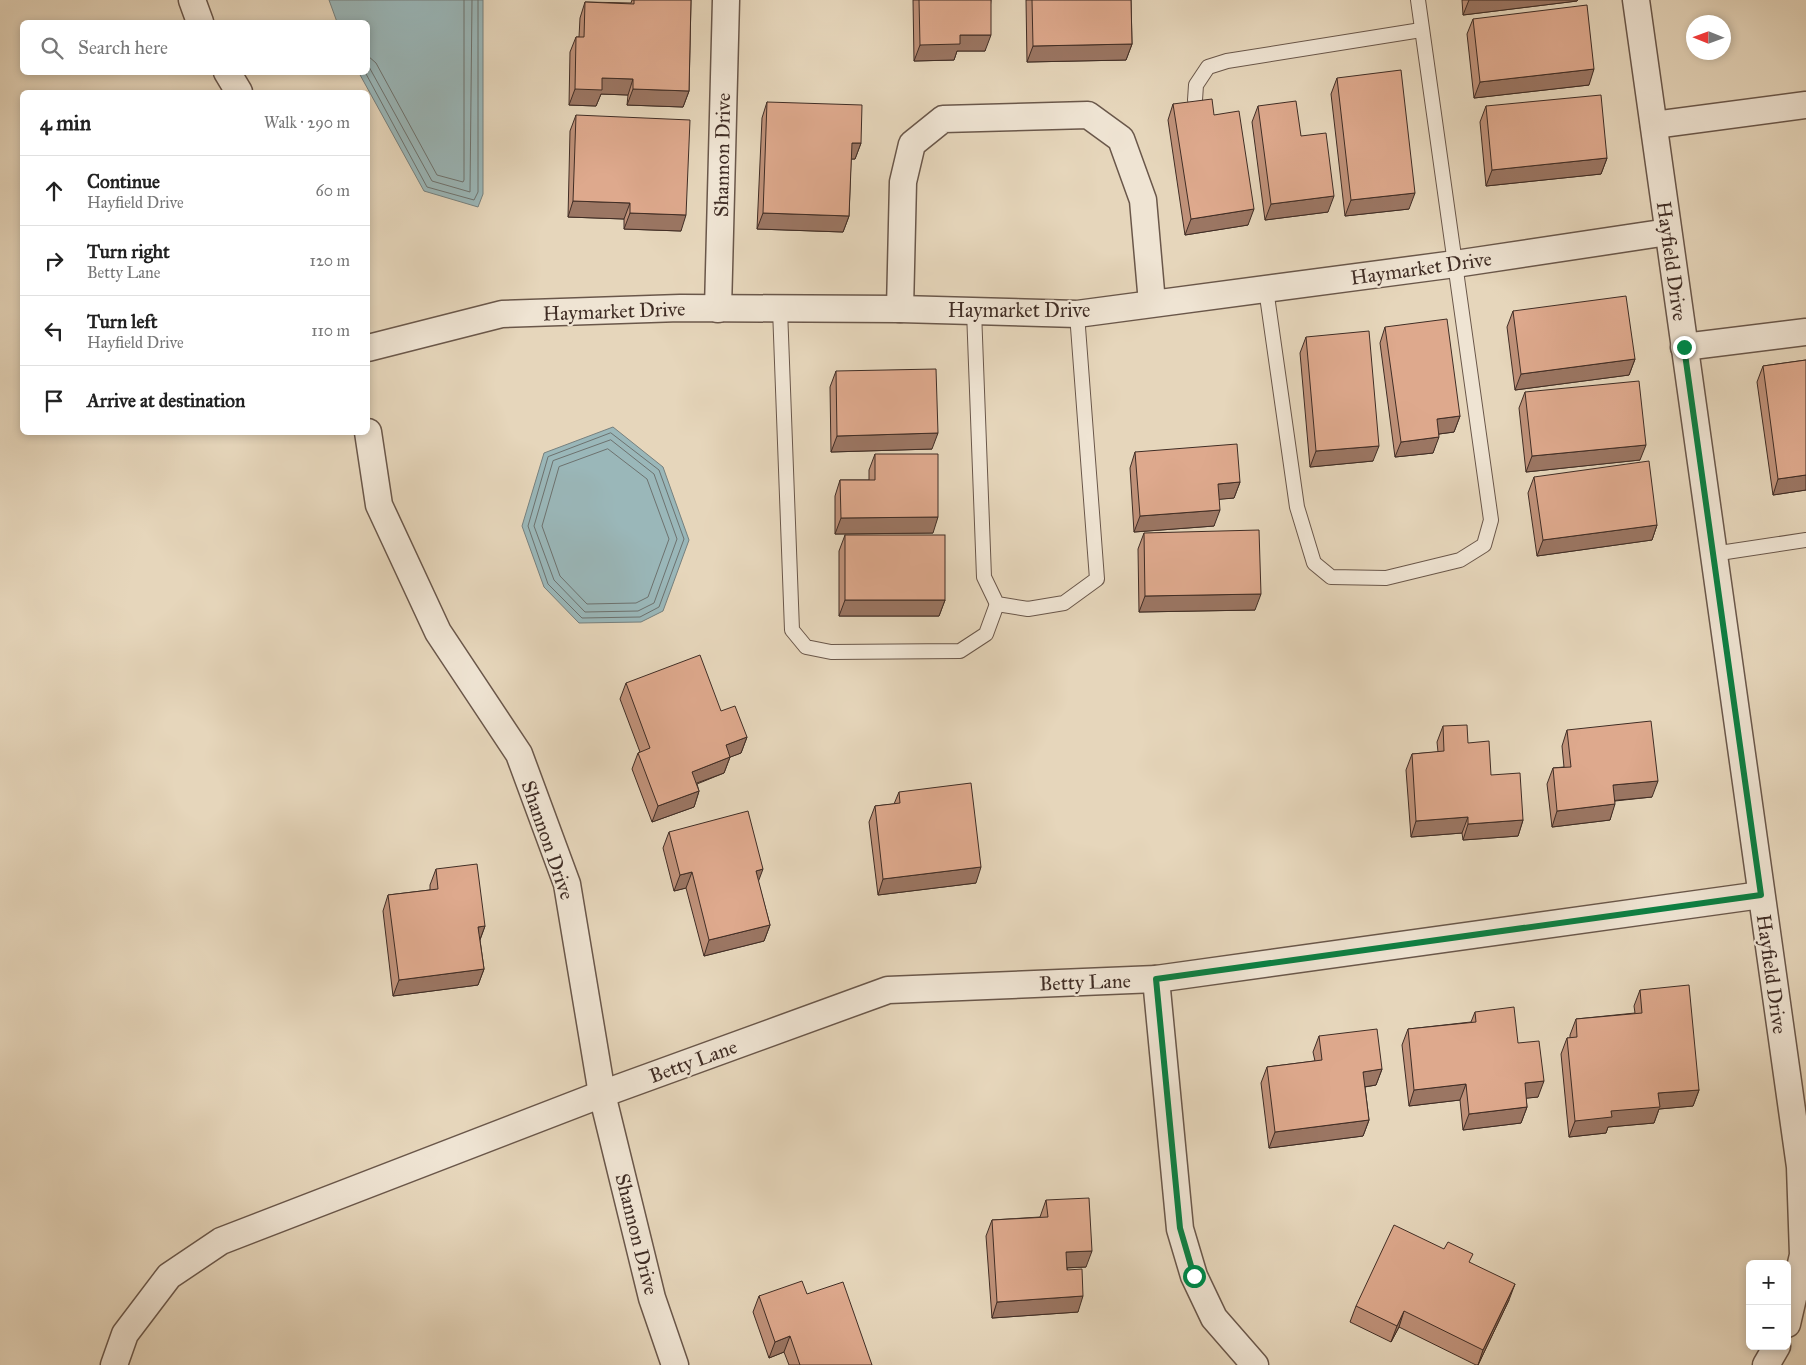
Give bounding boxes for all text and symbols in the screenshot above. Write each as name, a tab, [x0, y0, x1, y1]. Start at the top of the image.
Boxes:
north arrow	[1686, 15, 1731, 60]
search box	[20, 20, 370, 75]
icon: search	[38, 34, 66, 62]
text: Search here	[78, 36, 168, 59]
street label: Shannon Drive	[709, 93, 735, 217]
text: 4 min	[40, 110, 91, 136]
text: Walk · 290 m	[264, 113, 350, 132]
text: Continue	[87, 170, 160, 193]
icon: ahead	[40, 177, 68, 205]
text: 60 m	[316, 181, 350, 200]
text: Hayfield Drive	[87, 193, 184, 212]
street label: Hayfield Drive	[1652, 200, 1692, 322]
text: Turn right	[87, 240, 170, 263]
street label: Haymarket Drive	[1349, 246, 1493, 290]
icon: right	[40, 247, 68, 275]
text: 120 m	[310, 251, 350, 270]
text: Betty Lane	[87, 263, 160, 282]
street label: Haymarket Drive	[542, 297, 686, 325]
street label: Haymarket Drive	[948, 298, 1090, 322]
text: Turn left	[87, 310, 157, 333]
icon: left	[40, 317, 68, 345]
text: 110 m	[311, 321, 350, 340]
text: Hayfield Drive	[87, 333, 184, 352]
route end	[1673, 336, 1696, 359]
icon: arrive	[40, 387, 68, 415]
text: Arrive at destination	[87, 389, 245, 412]
street label: Shannon Drive	[516, 777, 580, 903]
street label: Hayfield Drive	[1752, 913, 1792, 1035]
street label: Betty Lane	[1039, 968, 1131, 996]
street label: Betty Lane	[646, 1034, 740, 1088]
street label: Shannon Drive	[610, 1171, 664, 1297]
map controls	[1746, 1260, 1791, 1350]
button: +	[1746, 1260, 1791, 1305]
route start	[1183, 1265, 1206, 1288]
button: −	[1746, 1305, 1791, 1350]

